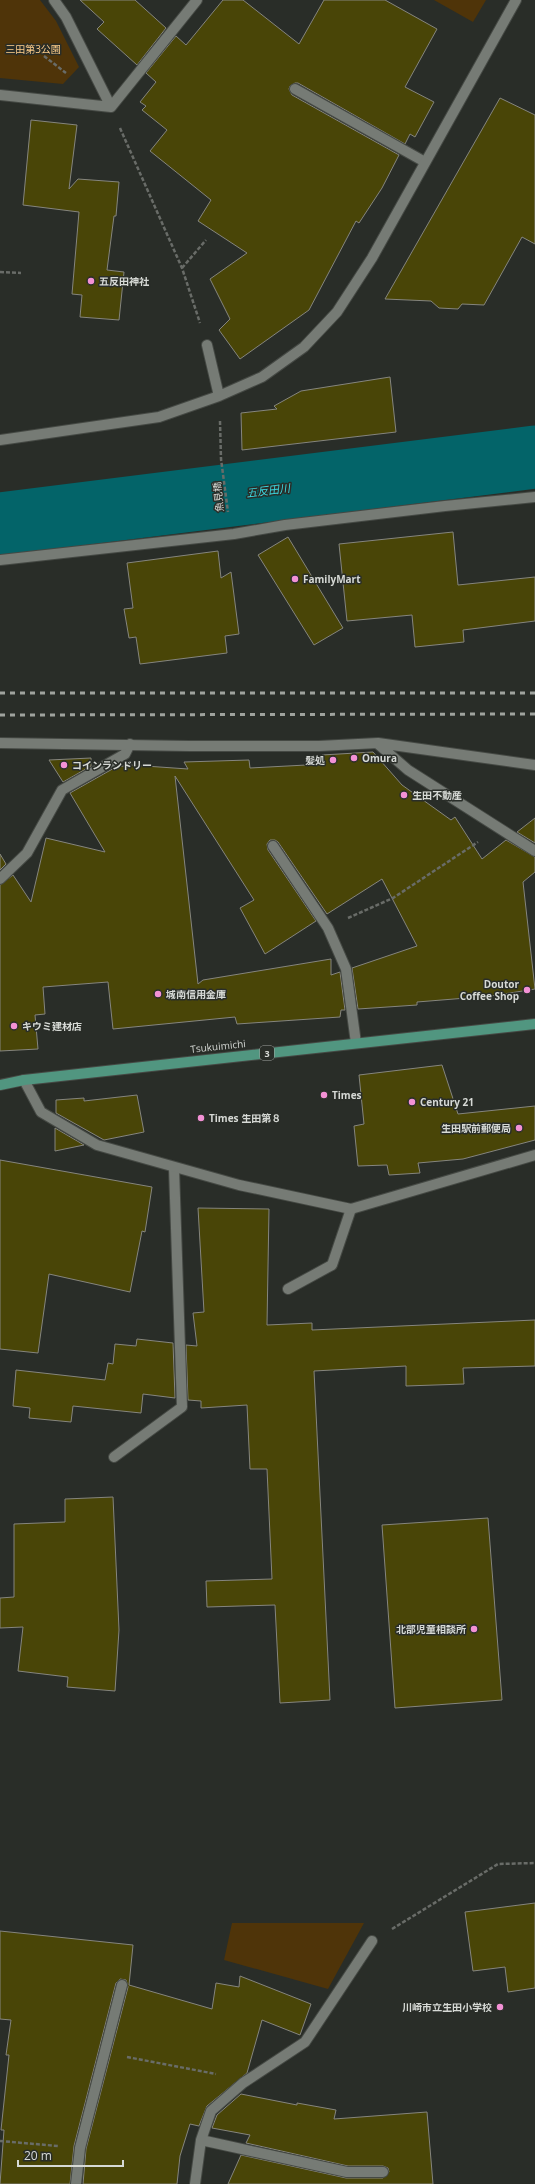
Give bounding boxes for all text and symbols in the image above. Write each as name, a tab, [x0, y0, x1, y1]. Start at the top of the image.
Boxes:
park label: 三田第3公園	[5, 42, 61, 56]
place label: 五反田神社	[99, 274, 150, 288]
marker: 五反田神社	[86, 276, 96, 286]
water label: 五反田川	[245, 480, 292, 500]
street label: 魚見橋	[209, 481, 227, 513]
place label: FamilyMart	[303, 572, 361, 586]
marker: FamilyMart	[290, 574, 300, 584]
place label: Omura	[362, 751, 397, 765]
place label: 髪処	[305, 753, 325, 767]
marker: Omura	[349, 753, 359, 763]
marker: 髪処	[328, 755, 338, 765]
place label: コインランドリー	[72, 758, 152, 772]
marker: コインランドリー	[59, 760, 69, 770]
place label: 生田不動産	[412, 788, 462, 802]
marker: 生田不動産	[399, 790, 409, 800]
place label: Doutor Coffee Shop	[460, 977, 519, 1003]
marker: Doutor Coffee Shop	[522, 985, 532, 995]
place label: 城南信用金庫	[166, 987, 226, 1001]
marker: 城南信用金庫	[153, 989, 163, 999]
place label: キウミ建材店	[22, 1019, 82, 1033]
marker: キウミ建材店	[9, 1021, 19, 1031]
street label: Tsukuimichi	[190, 1036, 246, 1056]
road number: 3	[260, 1046, 274, 1060]
place label: Times	[332, 1088, 362, 1102]
marker: Times	[319, 1090, 329, 1100]
place label: Century 21	[420, 1095, 474, 1109]
marker: Century 21	[407, 1097, 417, 1107]
place label: Times 生田第８	[209, 1111, 281, 1125]
marker: Times 生田第８	[196, 1113, 206, 1123]
place label: 生田駅前郵便局	[441, 1121, 511, 1135]
marker: 生田駅前郵便局	[514, 1123, 524, 1133]
place label: 北部児童相談所	[396, 1622, 466, 1636]
marker: 北部児童相談所	[469, 1624, 479, 1634]
place label: 川崎市立生田小学校	[402, 2000, 492, 2014]
marker: 川崎市立生田小学校	[495, 2002, 505, 2012]
scale bar	[18, 2142, 123, 2168]
text: 20 m	[24, 2147, 52, 2164]

